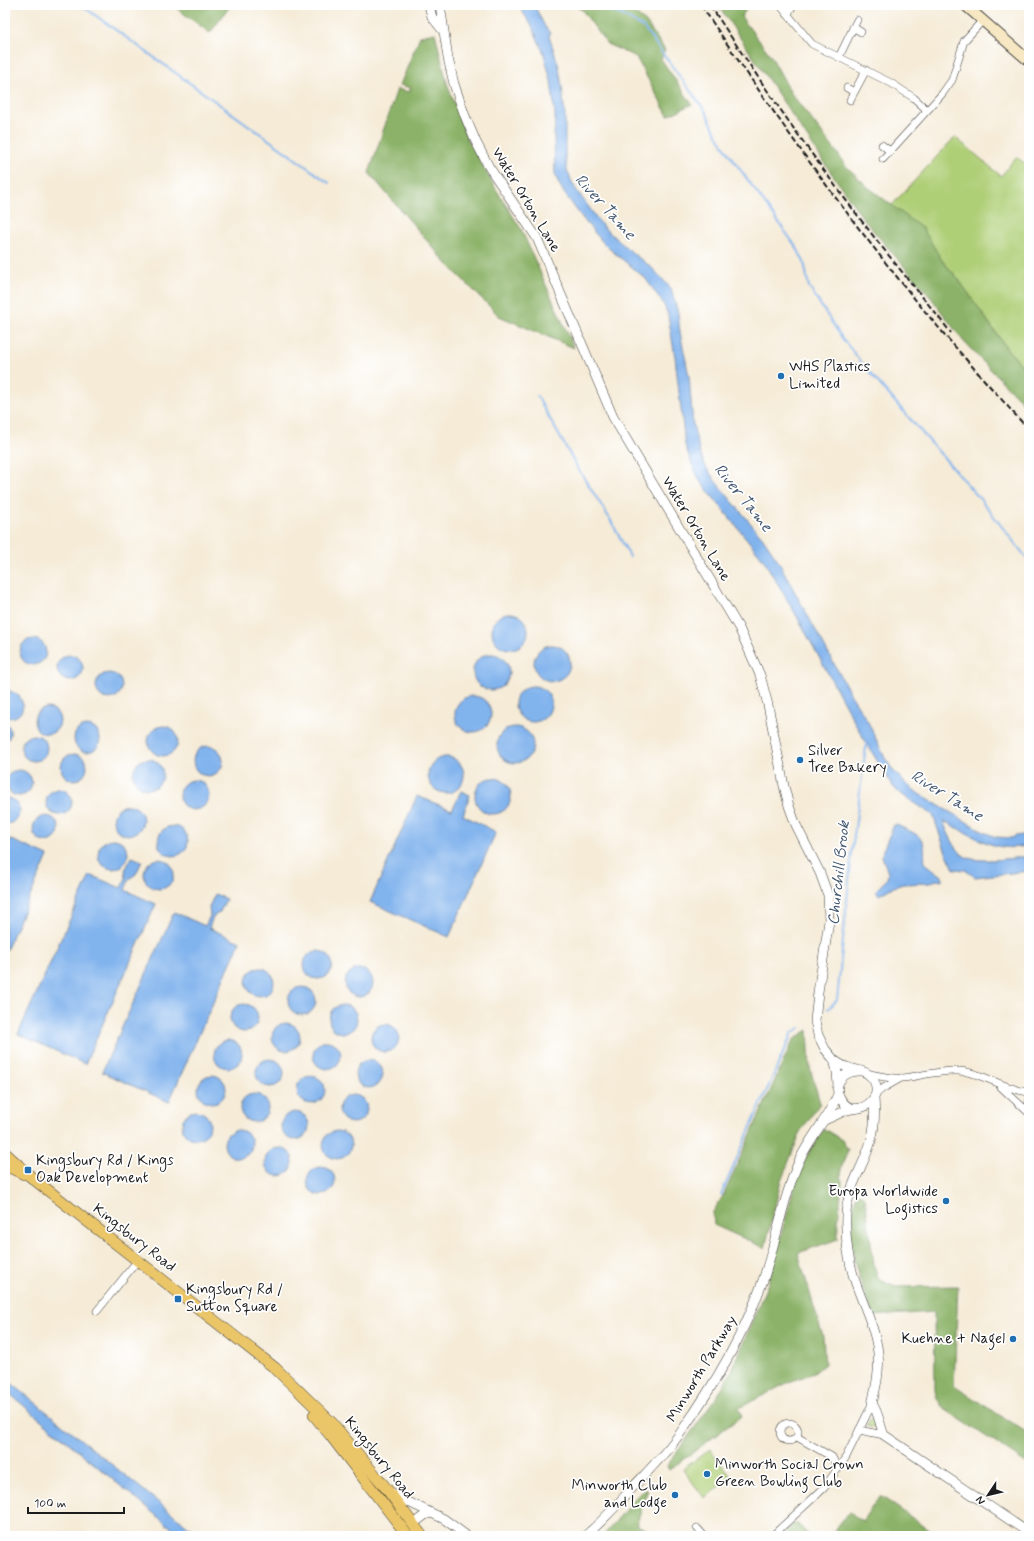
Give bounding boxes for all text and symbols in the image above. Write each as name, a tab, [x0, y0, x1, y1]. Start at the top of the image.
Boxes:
street label: Water Orton Lane	[487, 144, 565, 256]
water label: River Tame	[570, 170, 641, 245]
place label: WHS Plastics Limited	[789, 357, 871, 394]
marker: WHS Plastics Limited	[776, 371, 786, 381]
water label: River Tame	[709, 460, 778, 537]
street label: Water Orton Lane	[657, 473, 735, 585]
place label: Silver Tree Bakery	[808, 741, 887, 778]
marker: Silver Tree Bakery	[795, 755, 805, 765]
water label: River Tame	[907, 765, 988, 827]
water label: Churchill Brook	[823, 819, 855, 926]
place label: Kingsbury Rd / Kings Oak Development	[36, 1151, 174, 1188]
marker: Kingsbury Rd / Kings Oak Development	[23, 1165, 33, 1175]
place label: Europa Worldwide Logistics	[829, 1182, 938, 1220]
marker: Europa Worldwide Logistics	[941, 1196, 951, 1206]
street label: Kingsbury Road	[88, 1199, 180, 1278]
place label: Kingsbury Rd / Sutton Square	[186, 1280, 283, 1317]
marker: Kingsbury Rd / Sutton Square	[173, 1294, 183, 1304]
street label: Minworth Parkway	[662, 1312, 742, 1426]
place label: Kuehne + Nagel	[902, 1329, 1005, 1350]
marker: Kuehne + Nagel	[1008, 1334, 1018, 1344]
street label: Kingsbury Road	[339, 1413, 418, 1504]
place label: Minworth Social Crown Green Bowling Club	[715, 1455, 864, 1493]
marker: Minworth Social Crown Green Bowling Club	[702, 1469, 712, 1479]
north arrow	[968, 1475, 1008, 1515]
place label: Minworth Club and Lodge	[572, 1476, 667, 1514]
scale bar	[28, 1489, 124, 1515]
marker: Minworth Club and Lodge	[670, 1490, 680, 1500]
text: N	[973, 1493, 988, 1507]
text: 100 m	[34, 1496, 66, 1512]

